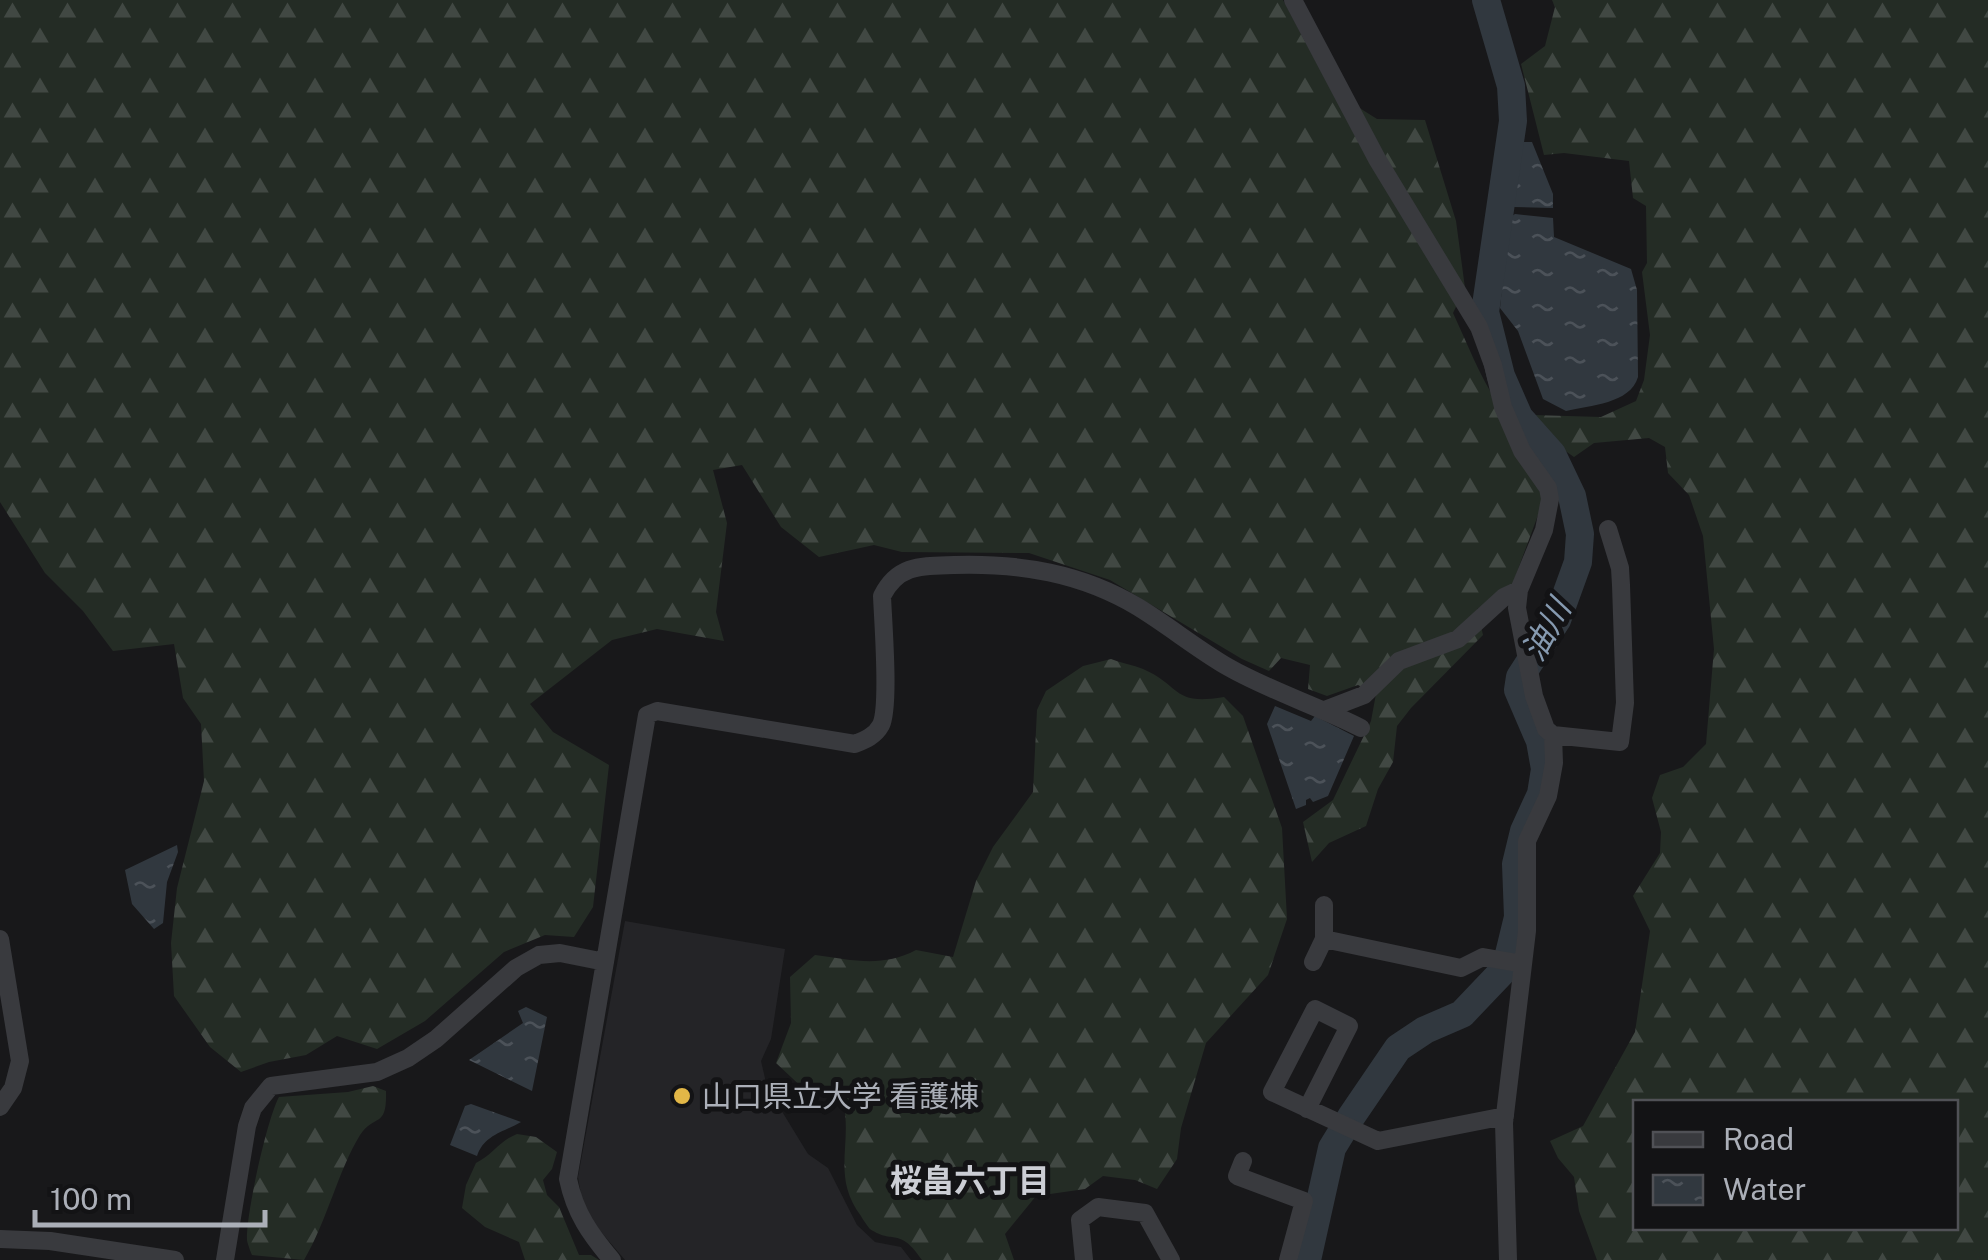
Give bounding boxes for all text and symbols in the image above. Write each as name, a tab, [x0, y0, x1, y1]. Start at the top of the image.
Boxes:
water label: 油川	[1514, 590, 1579, 667]
place label: 山口県立大学 看護棟	[702, 1078, 979, 1114]
marker: 山口県立大学 看護棟	[671, 1085, 693, 1107]
legend	[1633, 1100, 1958, 1230]
text: Road	[1723, 1121, 1794, 1157]
district label: 桜畠六丁目	[890, 1162, 1050, 1199]
scale bar	[35, 1165, 265, 1227]
text: Water	[1723, 1171, 1806, 1207]
text: 100 m	[50, 1181, 132, 1217]

